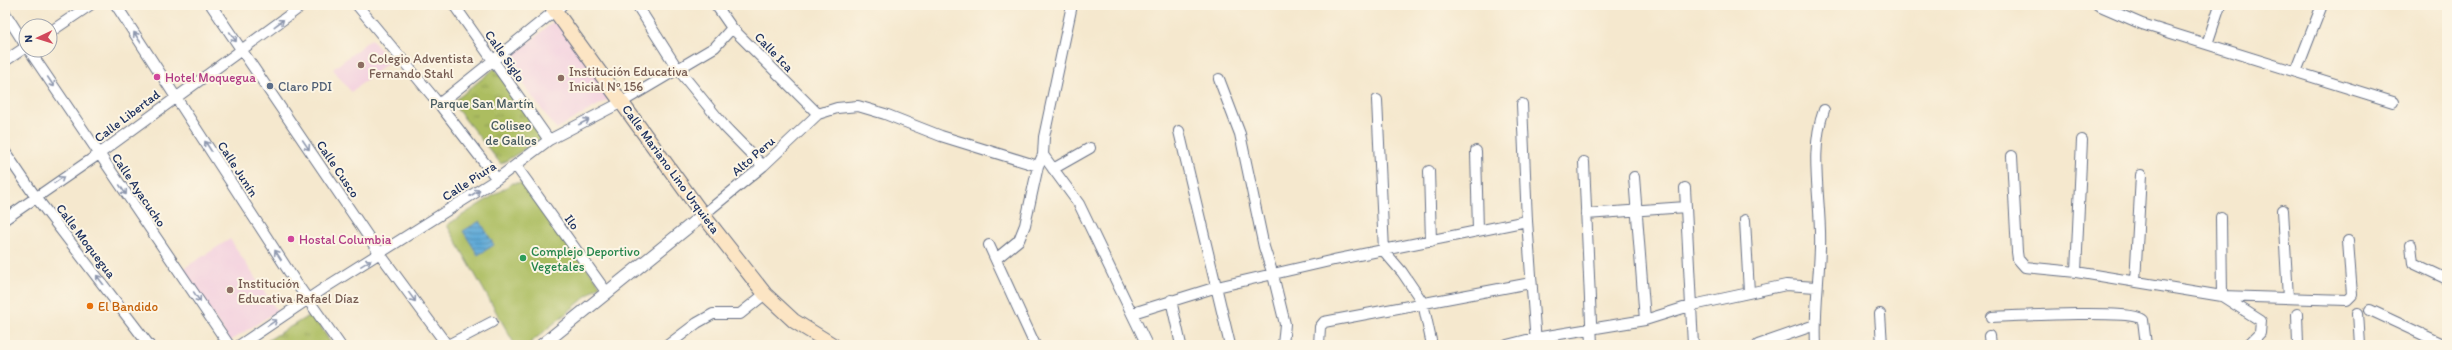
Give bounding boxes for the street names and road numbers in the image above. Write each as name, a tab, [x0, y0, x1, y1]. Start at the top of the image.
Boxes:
street label: Calle Siglo	[482, 27, 528, 85]
street label: Calle Ica	[751, 29, 797, 75]
street label: Calle Libertad	[91, 87, 163, 145]
street label: Calle Mariano Lino Urquieta	[619, 102, 723, 237]
street label: Alto Peru	[728, 133, 778, 179]
street label: Calle Cusco	[313, 138, 363, 201]
street label: Calle Junín	[215, 139, 262, 200]
street label: Calle Ayacucho	[109, 150, 169, 230]
street label: Calle Piura	[439, 158, 499, 204]
street label: Calle Moquegua	[53, 201, 119, 281]
street label: Ilo	[561, 211, 583, 233]

